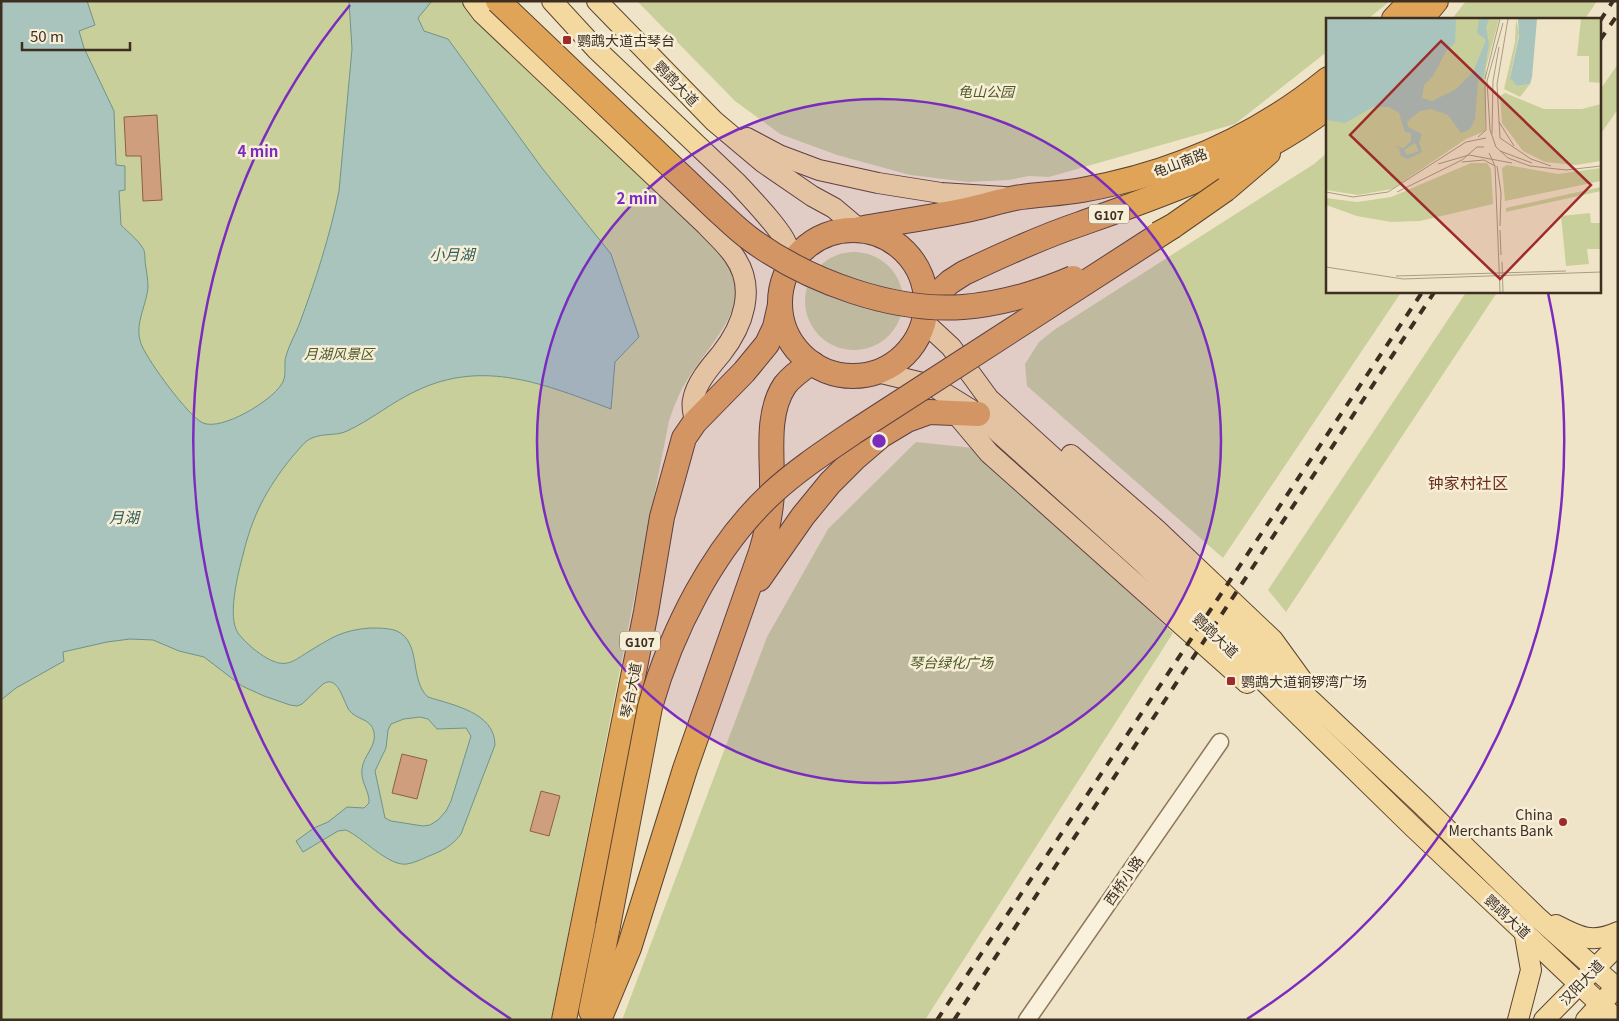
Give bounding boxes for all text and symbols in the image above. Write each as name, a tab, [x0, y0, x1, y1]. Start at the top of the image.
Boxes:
inset map	[1326, 18, 1602, 292]
scale bar	[22, 20, 130, 52]
text: 50 m	[30, 25, 64, 46]
place label: 鹦鹉大道古琴台	[577, 30, 675, 50]
marker: 鹦鹉大道古琴台	[561, 34, 573, 46]
street label: 鹦鹉大道	[650, 56, 704, 110]
park label: 龟山公园	[958, 81, 1016, 101]
text: 4 min	[238, 140, 278, 161]
street label: 龟山南路	[1150, 143, 1210, 181]
text: 2 min	[617, 187, 657, 208]
road number: G107	[1089, 204, 1129, 223]
water label: 小月湖	[429, 243, 476, 264]
park label: 月湖风景区	[304, 343, 376, 363]
centre of rings	[870, 432, 888, 450]
district label: 钟家村社区	[1428, 470, 1508, 494]
water label: 月湖	[109, 506, 141, 527]
street label: 鹦鹉大道	[1189, 608, 1243, 662]
road number: G107	[620, 631, 660, 650]
park label: 琴台绿化广场	[909, 652, 994, 672]
street label: 琴台大道	[615, 661, 645, 719]
place label: 鹦鹉大道铜锣湾广场	[1241, 671, 1367, 691]
marker: 鹦鹉大道铜锣湾广场	[1225, 675, 1237, 687]
place label: China Merchants Bank	[1448, 804, 1553, 840]
marker: China Merchants Bank	[1557, 816, 1569, 828]
street label: 西桥小路	[1099, 851, 1147, 909]
street label: 鹦鹉大道	[1481, 890, 1535, 942]
street label: 汉阳大道	[1554, 955, 1608, 1009]

